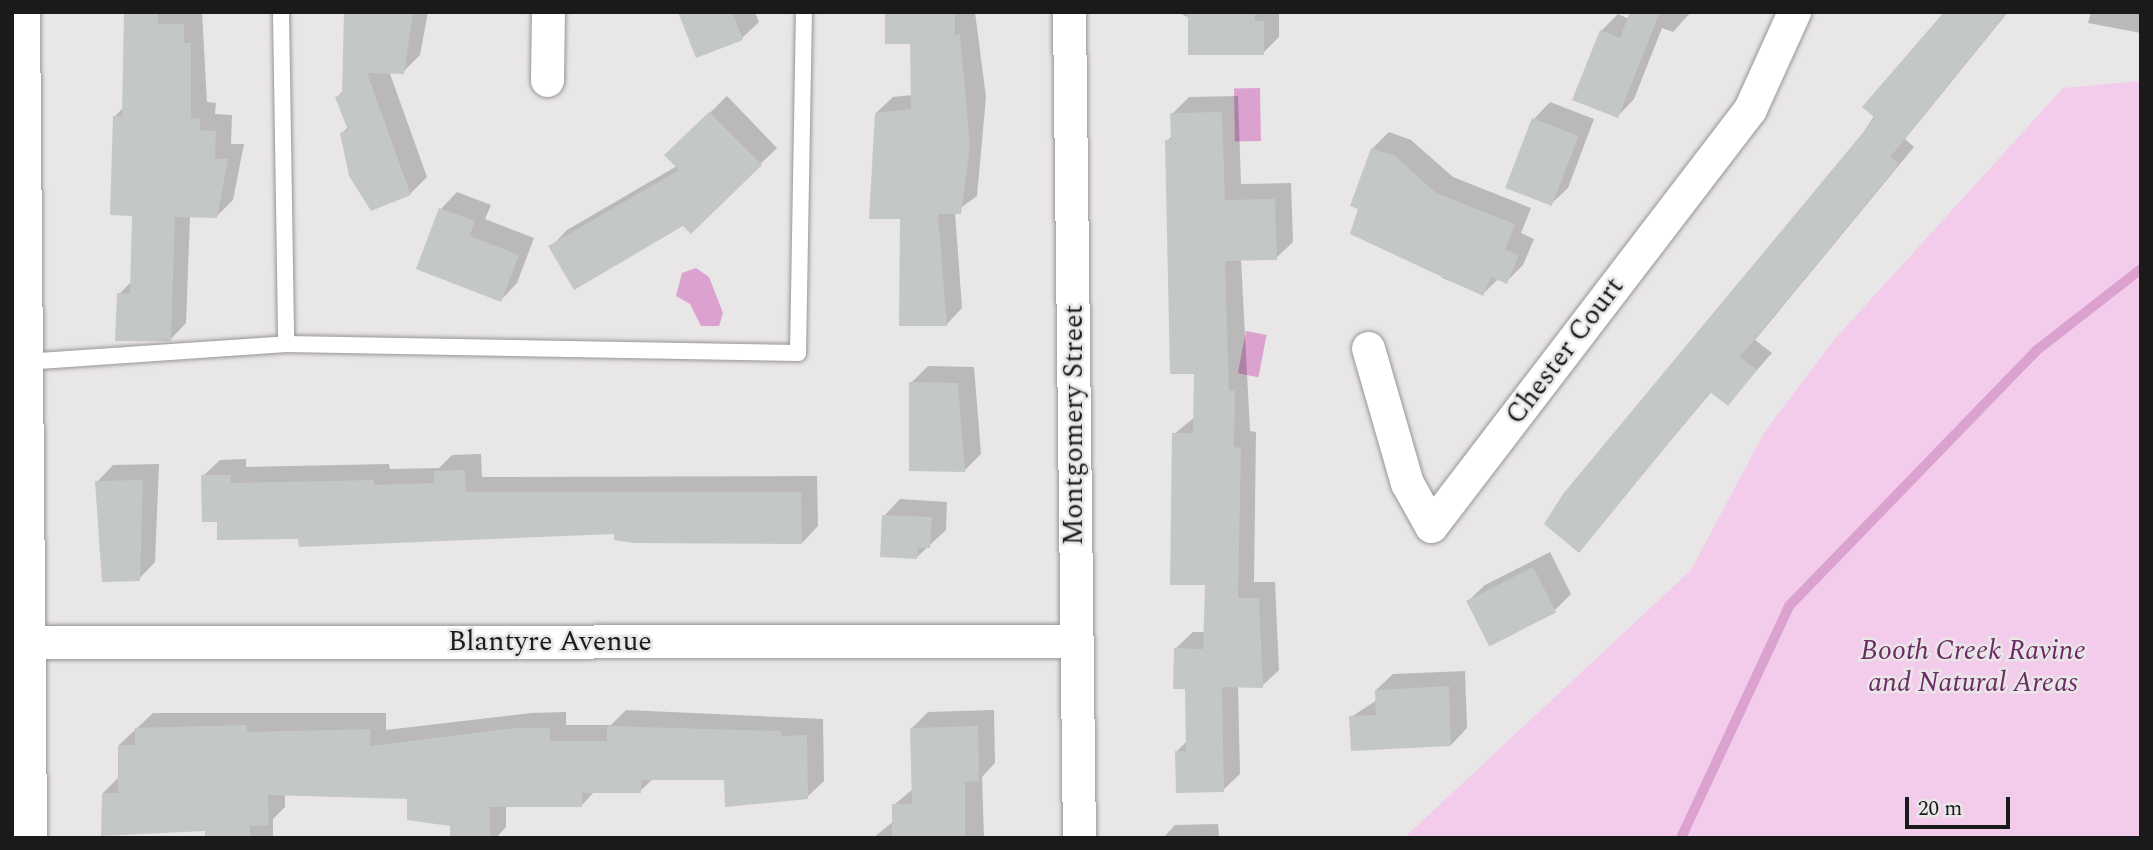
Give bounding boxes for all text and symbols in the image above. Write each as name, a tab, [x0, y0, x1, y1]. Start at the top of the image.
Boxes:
street label: Chester Court	[1499, 271, 1631, 431]
street label: Montgomery Street	[1057, 305, 1091, 545]
street label: Blantyre Avenue	[448, 625, 652, 659]
park label: Booth Creek Ravine and Natural Areas	[1860, 634, 2086, 700]
scale bar	[1908, 784, 2013, 828]
text: 20 m	[1918, 793, 1962, 825]

